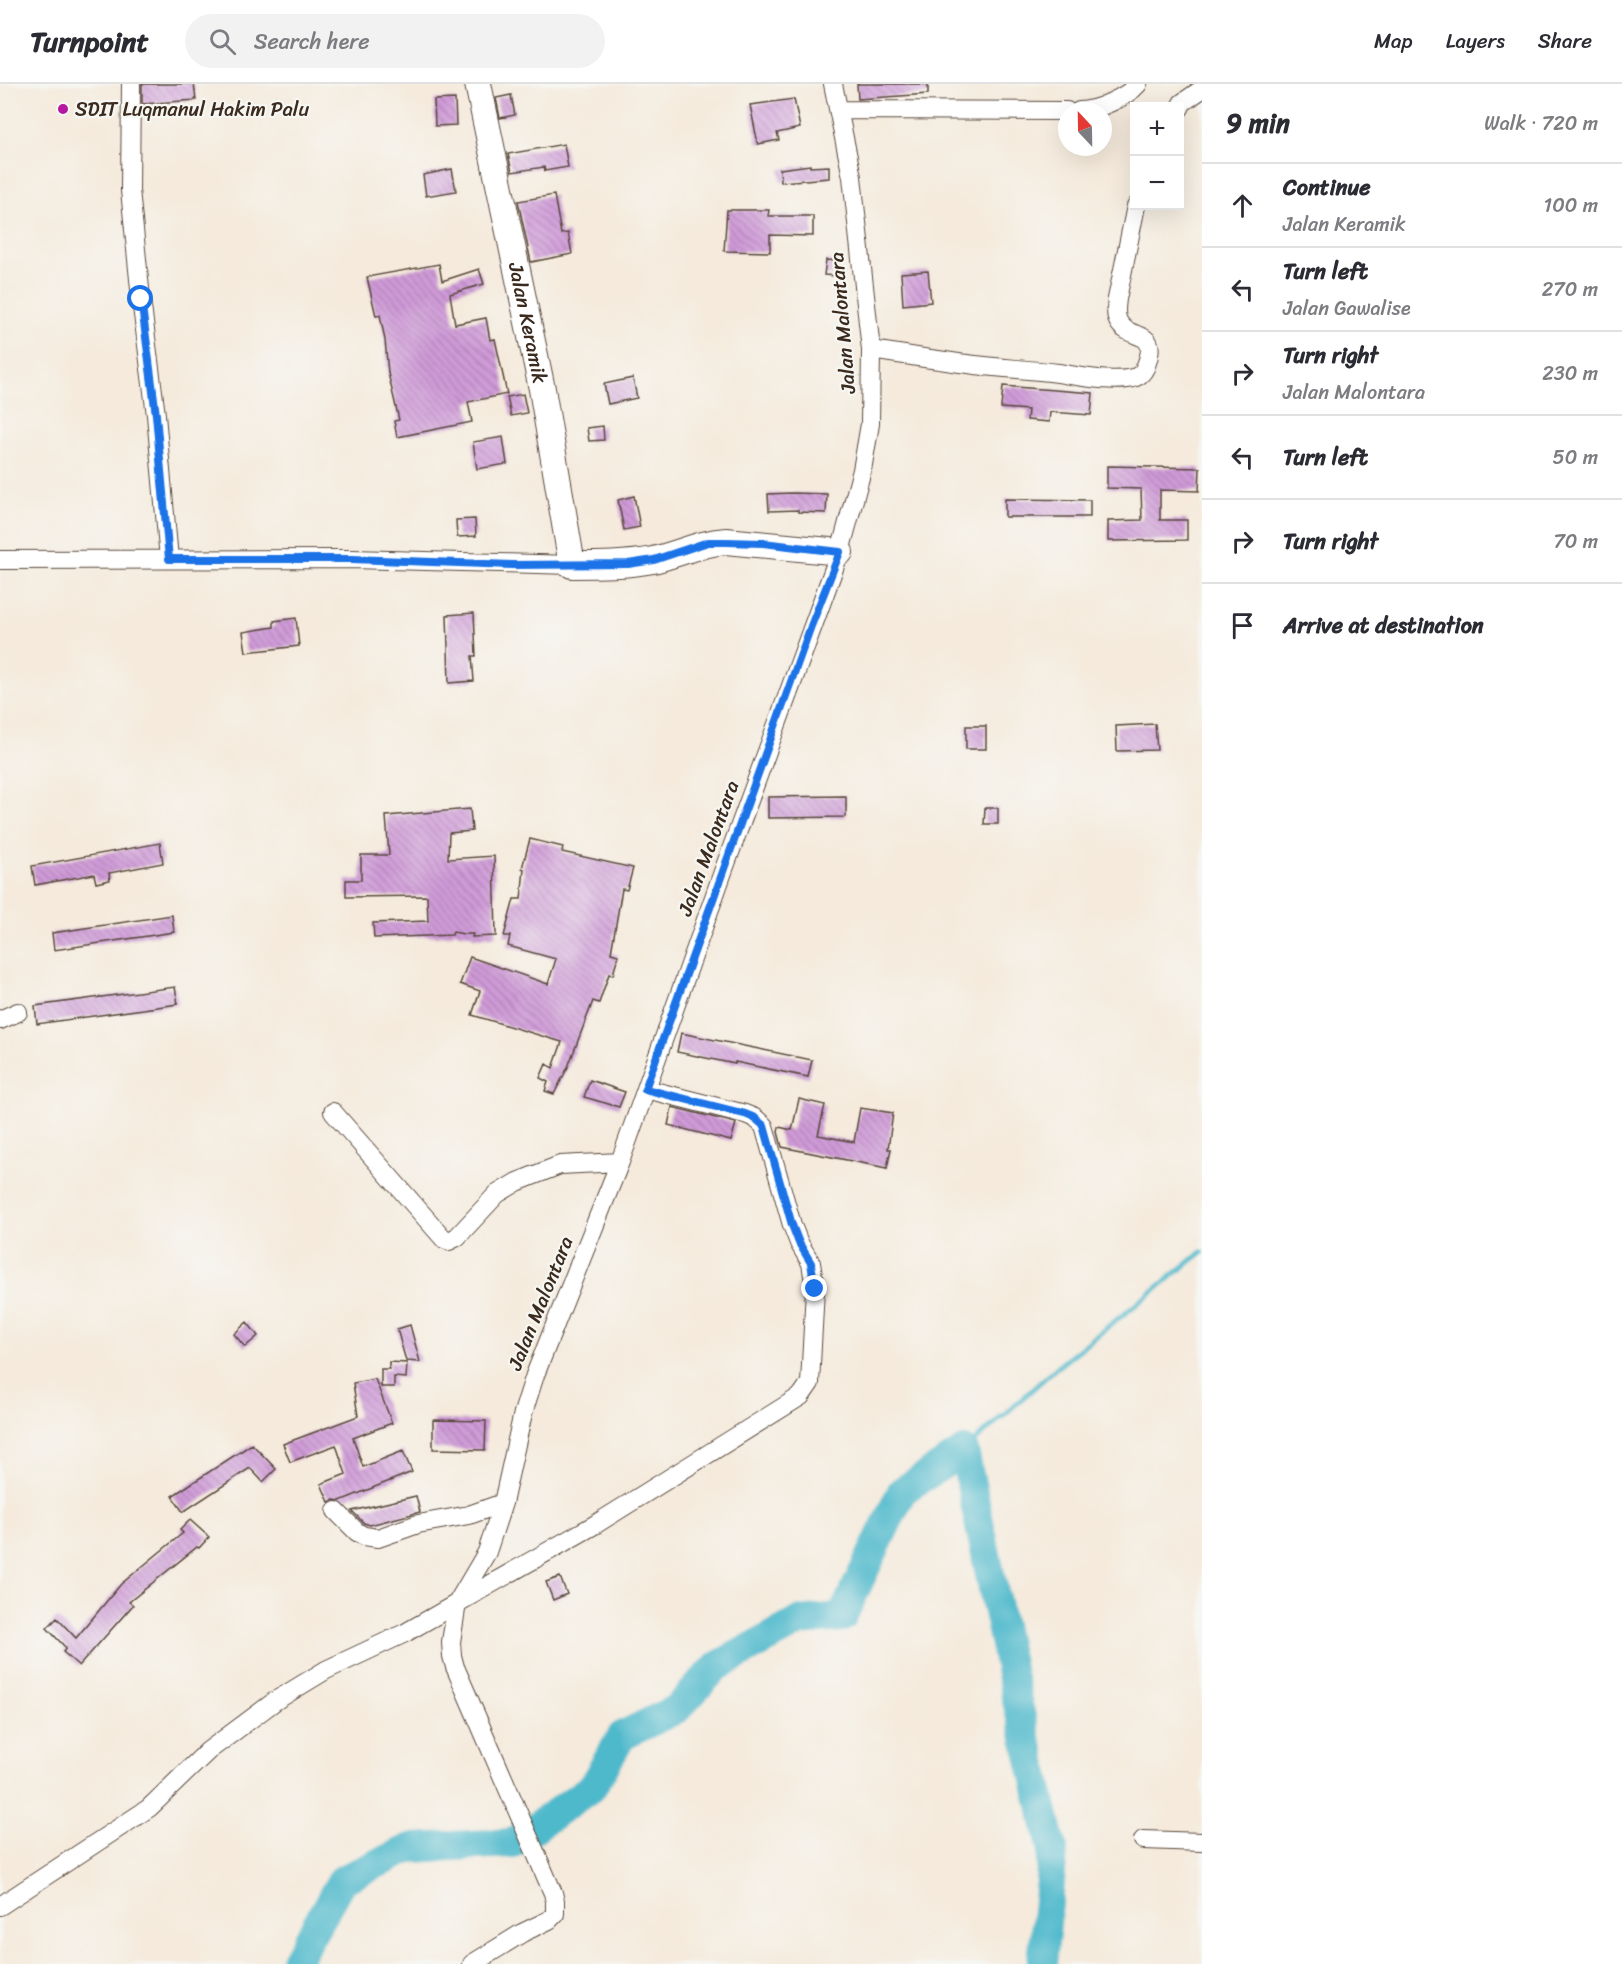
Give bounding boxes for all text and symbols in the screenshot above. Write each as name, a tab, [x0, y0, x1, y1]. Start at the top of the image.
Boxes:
search box	[185, 14, 605, 68]
text: Turnpoint	[30, 17, 149, 66]
text: Search here	[254, 22, 370, 61]
text: Map	[1374, 22, 1413, 60]
text: Layers	[1446, 22, 1505, 60]
text: Share	[1538, 22, 1592, 60]
icon: search	[206, 25, 239, 58]
place label: SDIT Luqmanul Hakim Palu	[75, 92, 310, 127]
text: 9 min	[1226, 100, 1290, 146]
marker: SDIT Luqmanul Hakim Palu	[56, 102, 70, 116]
north arrow	[1058, 102, 1112, 156]
map controls	[1130, 102, 1184, 210]
button: +	[1130, 102, 1184, 156]
text: Walk · 720 m	[1484, 106, 1598, 141]
button: −	[1130, 156, 1184, 210]
text: Continue	[1283, 168, 1371, 207]
text: 100 m	[1544, 188, 1598, 223]
icon: ahead	[1226, 189, 1259, 222]
text: Jalan Keramik	[1283, 207, 1406, 242]
street label: Jalan Malontara	[819, 251, 866, 396]
text: Turn left	[1283, 252, 1368, 291]
street label: Jalan Keramik	[498, 258, 557, 387]
text: 270 m	[1542, 272, 1598, 307]
icon: left	[1226, 273, 1259, 306]
route start	[127, 285, 153, 311]
text: Jalan Gawalise	[1283, 291, 1411, 326]
text: Turn right	[1283, 336, 1378, 375]
text: 230 m	[1542, 356, 1598, 391]
icon: right	[1226, 357, 1259, 390]
text: Jalan Malontara	[1283, 375, 1425, 410]
text: Turn left	[1283, 438, 1368, 477]
text: 50 m	[1553, 440, 1598, 475]
icon: left	[1226, 441, 1259, 474]
text: Turn right	[1283, 522, 1378, 561]
text: 70 m	[1553, 524, 1598, 559]
icon: right	[1226, 525, 1259, 558]
text: Arrive at destination	[1283, 606, 1484, 645]
icon: arrive	[1226, 609, 1259, 642]
street label: Jalan Malontara	[667, 775, 749, 922]
street label: Jalan Malontara	[497, 1231, 583, 1376]
route end	[801, 1275, 827, 1301]

